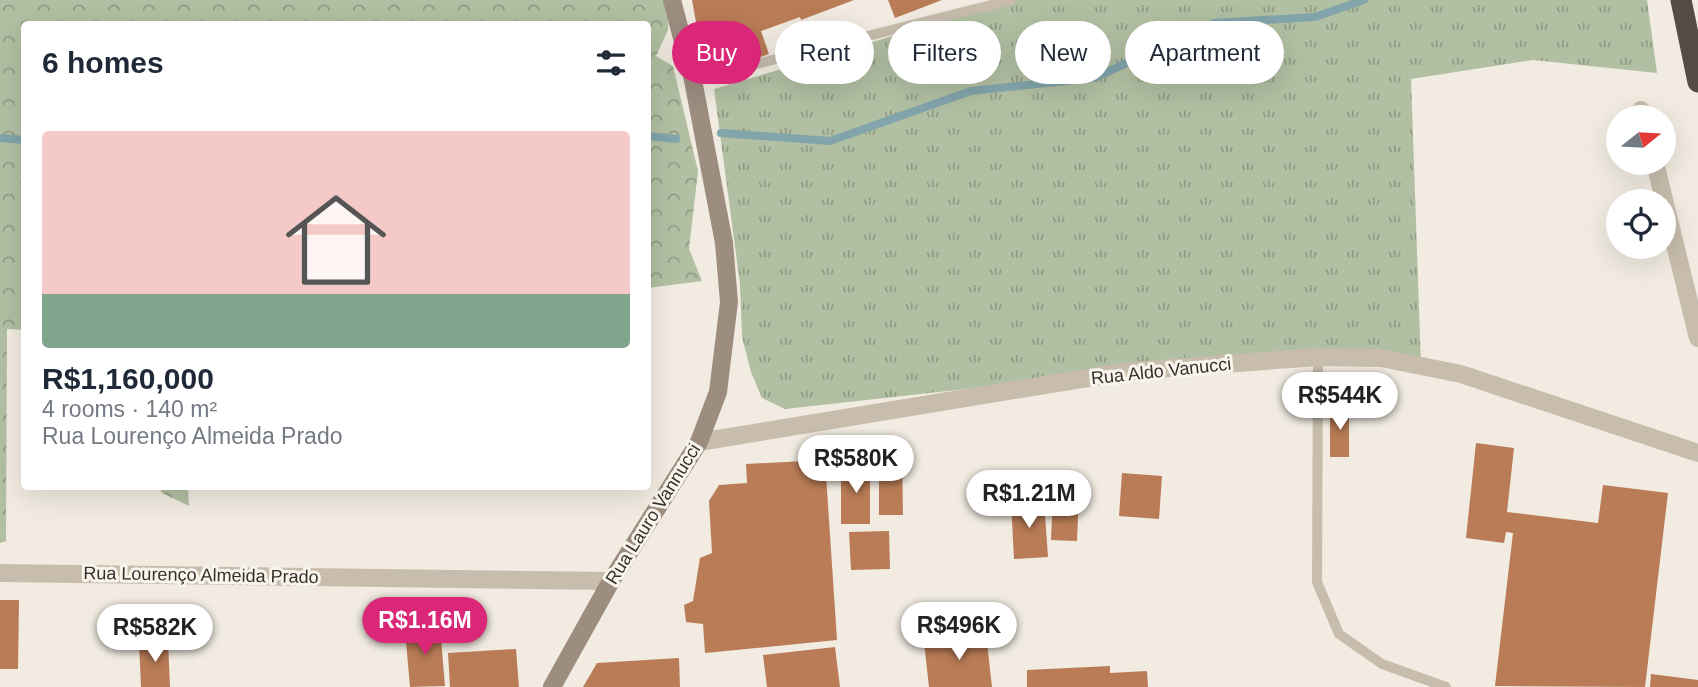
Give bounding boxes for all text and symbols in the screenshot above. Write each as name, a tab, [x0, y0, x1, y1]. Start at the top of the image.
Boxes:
chip: Buy	[672, 21, 761, 84]
chip: Rent	[775, 21, 874, 84]
chip: Filters	[888, 21, 1001, 84]
chip: New	[1015, 21, 1111, 84]
chip: Apartment	[1125, 21, 1284, 84]
icon: filters	[592, 44, 630, 82]
text: 6 homes	[42, 46, 164, 79]
north arrow	[1606, 105, 1676, 175]
map controls	[1606, 105, 1676, 259]
icon: home	[273, 177, 399, 303]
button: locate	[1606, 189, 1676, 259]
street label: Rua Aldo Vanucci	[1090, 354, 1232, 388]
text: R$1,160,000	[42, 362, 214, 395]
pin: R$544K	[1283, 372, 1397, 432]
text: R$544K	[1298, 382, 1382, 408]
text: 4 rooms · 140 m²	[42, 396, 217, 422]
text: Rua Lourenço Almeida Prado	[42, 423, 342, 449]
pin: R$580K	[799, 435, 913, 495]
street label: Rua Lauro Vannucci	[602, 440, 704, 588]
text: R$580K	[814, 445, 898, 471]
pin: R$1.21M	[964, 470, 1094, 530]
text: R$1.21M	[982, 480, 1076, 506]
street label: Rua Lourenço Almeida Prado	[83, 563, 319, 587]
pin: R$1.16M	[360, 598, 490, 657]
pin: R$496K	[902, 602, 1016, 662]
pin: R$582K	[98, 604, 212, 664]
text: R$1.16M	[378, 607, 472, 633]
text: R$496K	[917, 612, 1001, 638]
text: R$582K	[113, 614, 197, 640]

